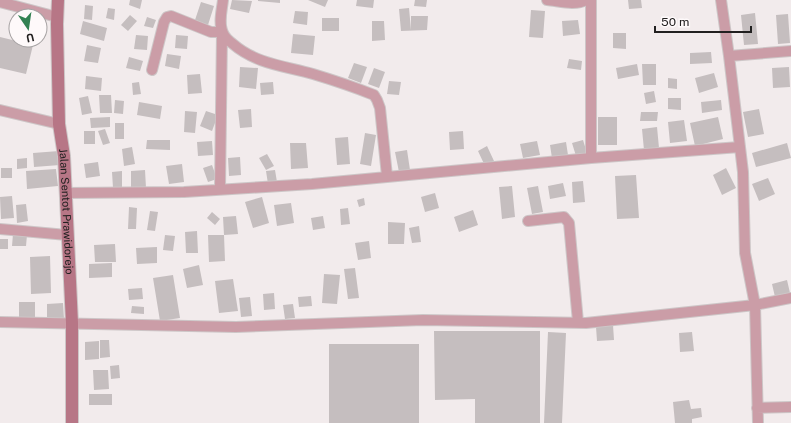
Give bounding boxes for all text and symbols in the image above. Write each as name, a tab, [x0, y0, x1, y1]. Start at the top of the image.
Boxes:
north arrow	[8, 8, 48, 48]
scale bar	[655, 8, 751, 34]
text: 50 m	[661, 15, 689, 29]
text: U	[25, 31, 35, 44]
street label: Jalan Sentot Prawidorejo	[57, 148, 76, 275]

